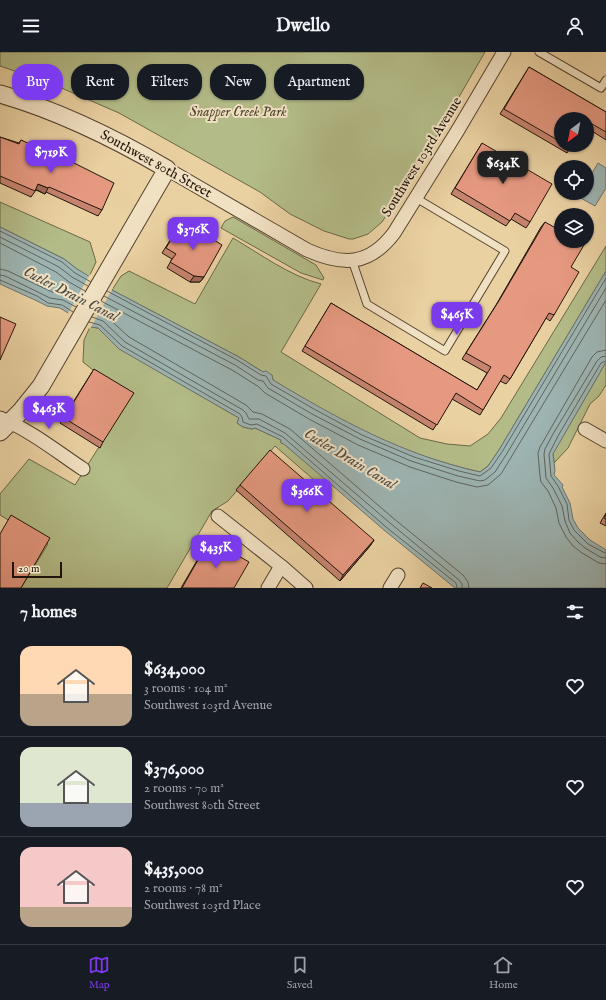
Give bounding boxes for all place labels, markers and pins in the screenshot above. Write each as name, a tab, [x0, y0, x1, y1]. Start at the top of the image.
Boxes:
pin: $719K	[23, 140, 79, 174]
pin: $634K	[475, 151, 531, 185]
pin: $376K	[165, 217, 221, 251]
pin: $465K	[429, 302, 485, 336]
pin: $463K	[21, 396, 77, 430]
pin: $366K	[279, 479, 335, 513]
pin: $435K	[188, 535, 244, 569]

